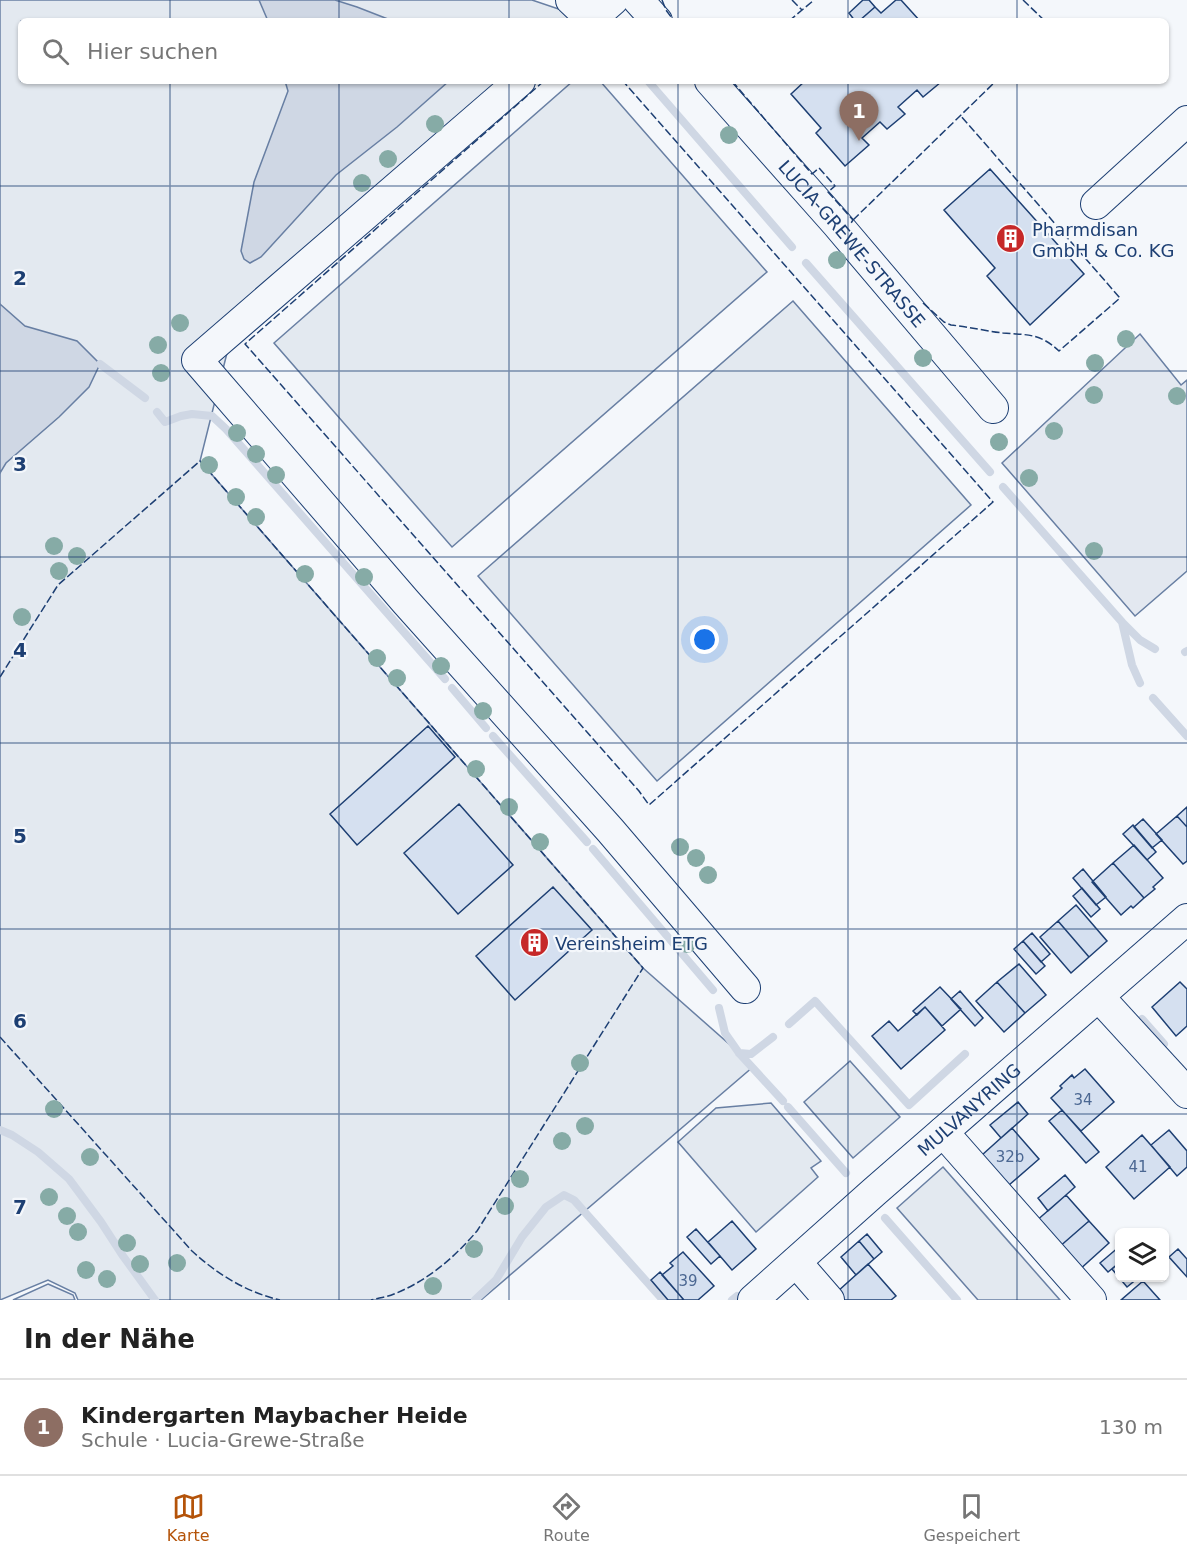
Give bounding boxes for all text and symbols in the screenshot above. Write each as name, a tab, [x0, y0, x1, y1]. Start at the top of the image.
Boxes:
search box	[18, 18, 1169, 84]
icon: search	[39, 35, 72, 68]
text: Hier suchen	[87, 39, 218, 64]
pin: 1	[840, 92, 878, 141]
street label: LUCIA-GREWE-STRASSE	[775, 156, 930, 331]
place label: Pharmdisan GmbH & Co. KG	[1032, 219, 1174, 261]
building icon: Pharmdisan GmbH & Co. KG	[995, 223, 1027, 255]
text: 2	[13, 266, 27, 290]
text: 3	[13, 452, 27, 476]
your location	[690, 625, 719, 654]
text: 4	[13, 638, 27, 662]
text: 5	[13, 824, 27, 848]
building icon: Vereinsheim ETG	[518, 927, 550, 959]
place label: Vereinsheim ETG	[555, 933, 708, 954]
text: 6	[13, 1009, 27, 1033]
street label: MULVANYRING	[913, 1059, 1025, 1160]
house number: 34	[1073, 1091, 1093, 1109]
house number: 32b	[996, 1148, 1024, 1166]
house number: 41	[1128, 1158, 1148, 1176]
text: 7	[13, 1195, 27, 1219]
map controls	[1115, 1228, 1169, 1282]
button: layers	[1115, 1228, 1169, 1282]
house number: 39	[678, 1272, 698, 1290]
text: In der Nähe	[24, 1324, 195, 1354]
text: Kindergarten Maybacher Heide	[81, 1403, 468, 1428]
text: 1	[37, 1415, 50, 1439]
text: 130 m	[1099, 1415, 1163, 1439]
text: Schule · Lucia-Grewe-Straße	[81, 1428, 365, 1452]
tab: Karte	[167, 1490, 210, 1545]
tab: Route	[543, 1490, 590, 1545]
tab: Gespeichert	[923, 1490, 1020, 1545]

